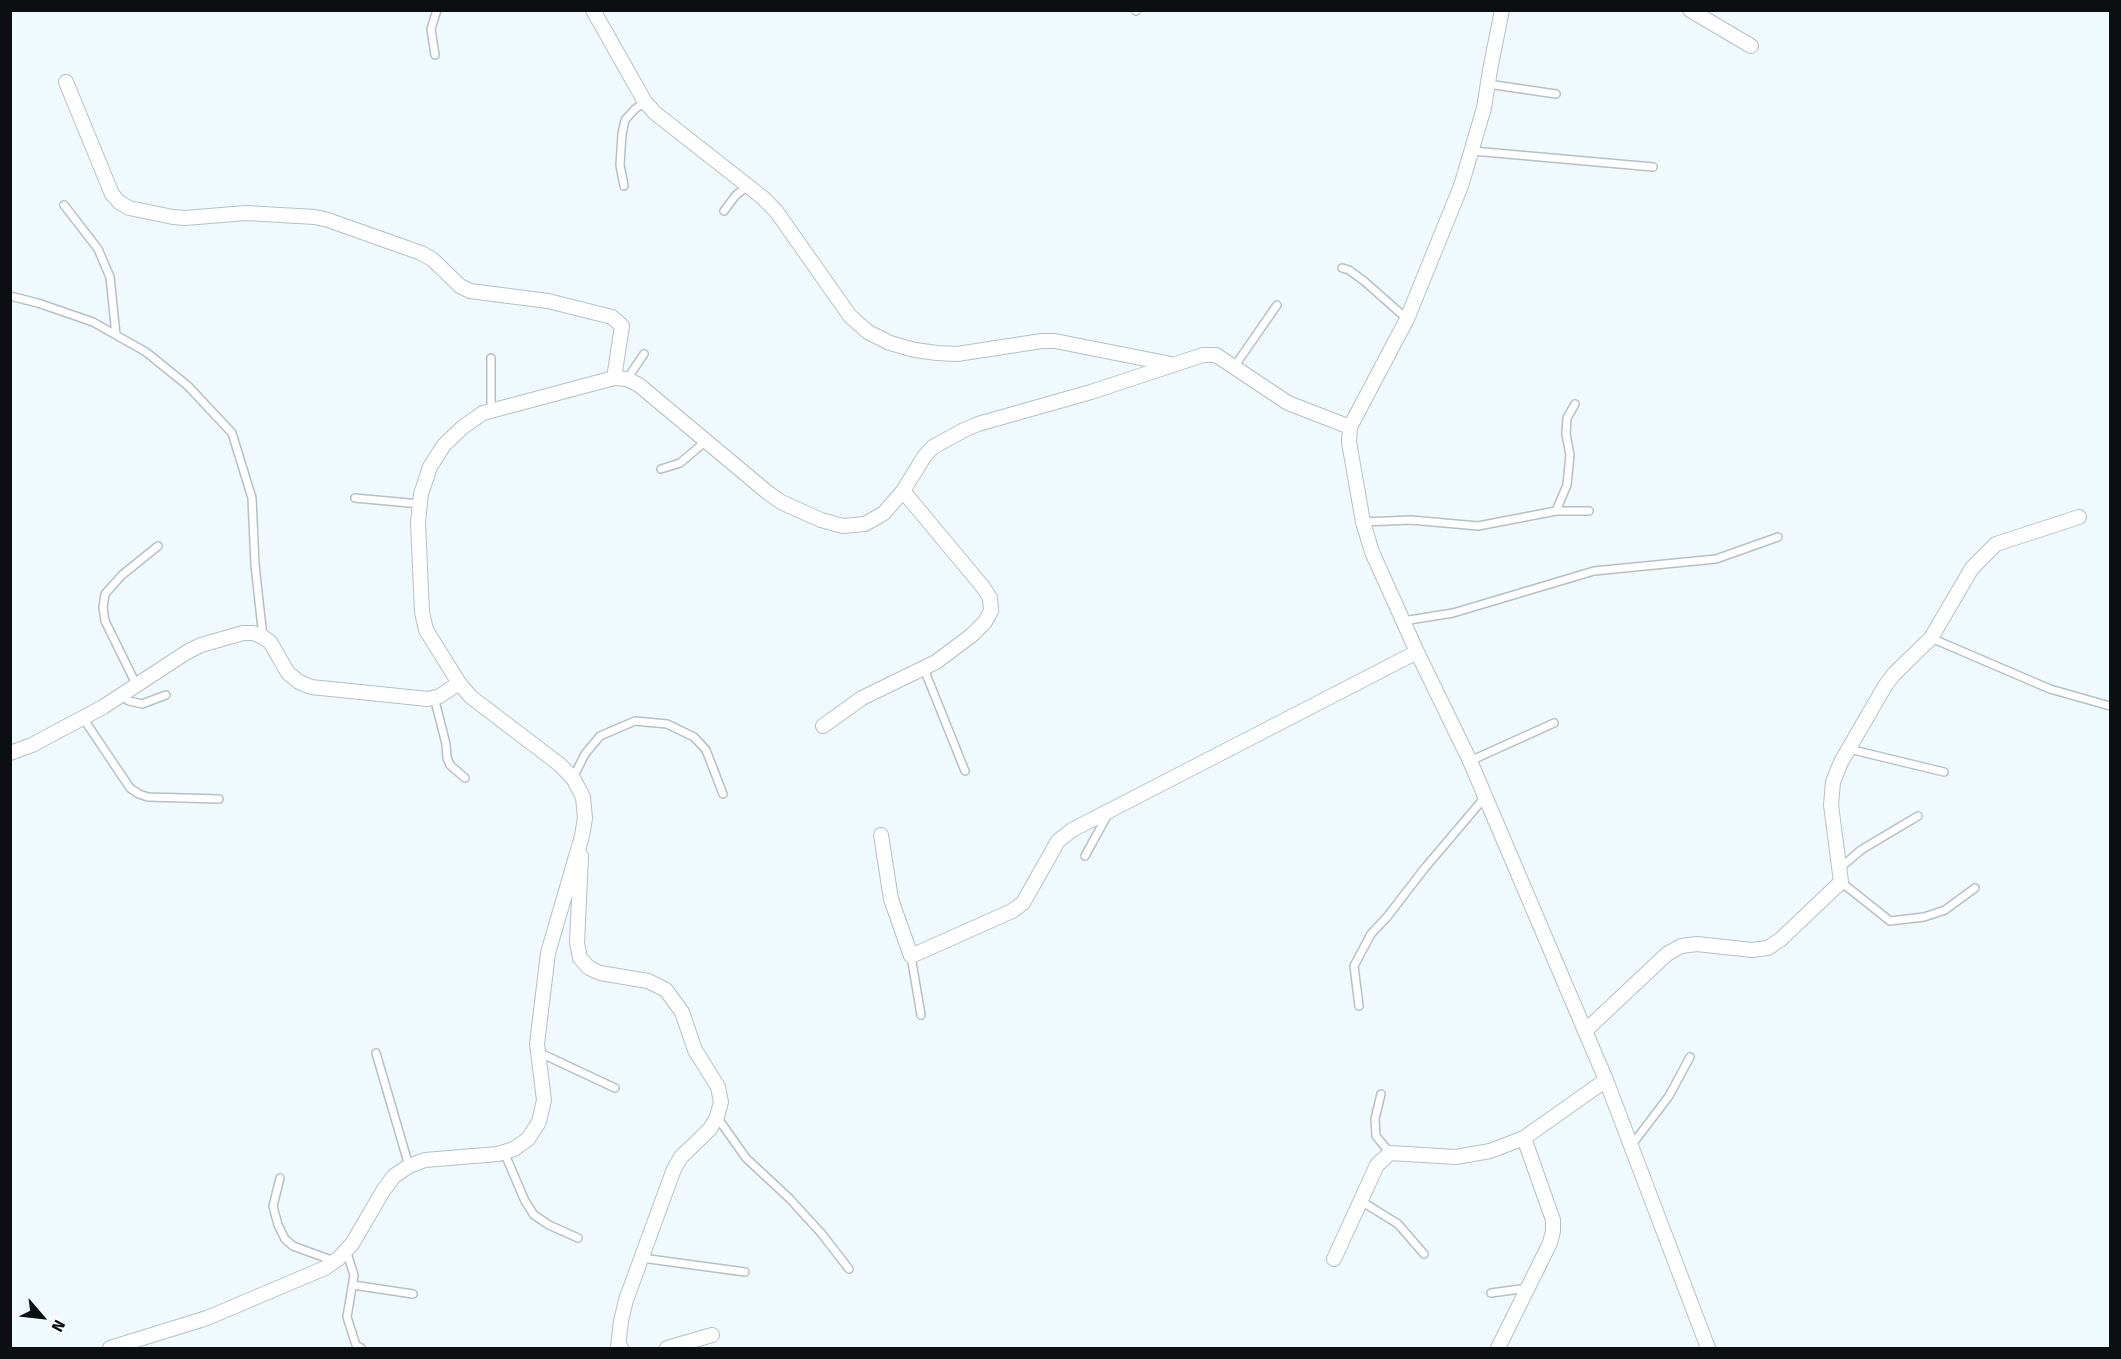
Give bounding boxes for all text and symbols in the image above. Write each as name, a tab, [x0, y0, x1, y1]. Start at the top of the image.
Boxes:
north arrow	[12, 1287, 72, 1347]
text: N	[47, 1317, 69, 1335]

